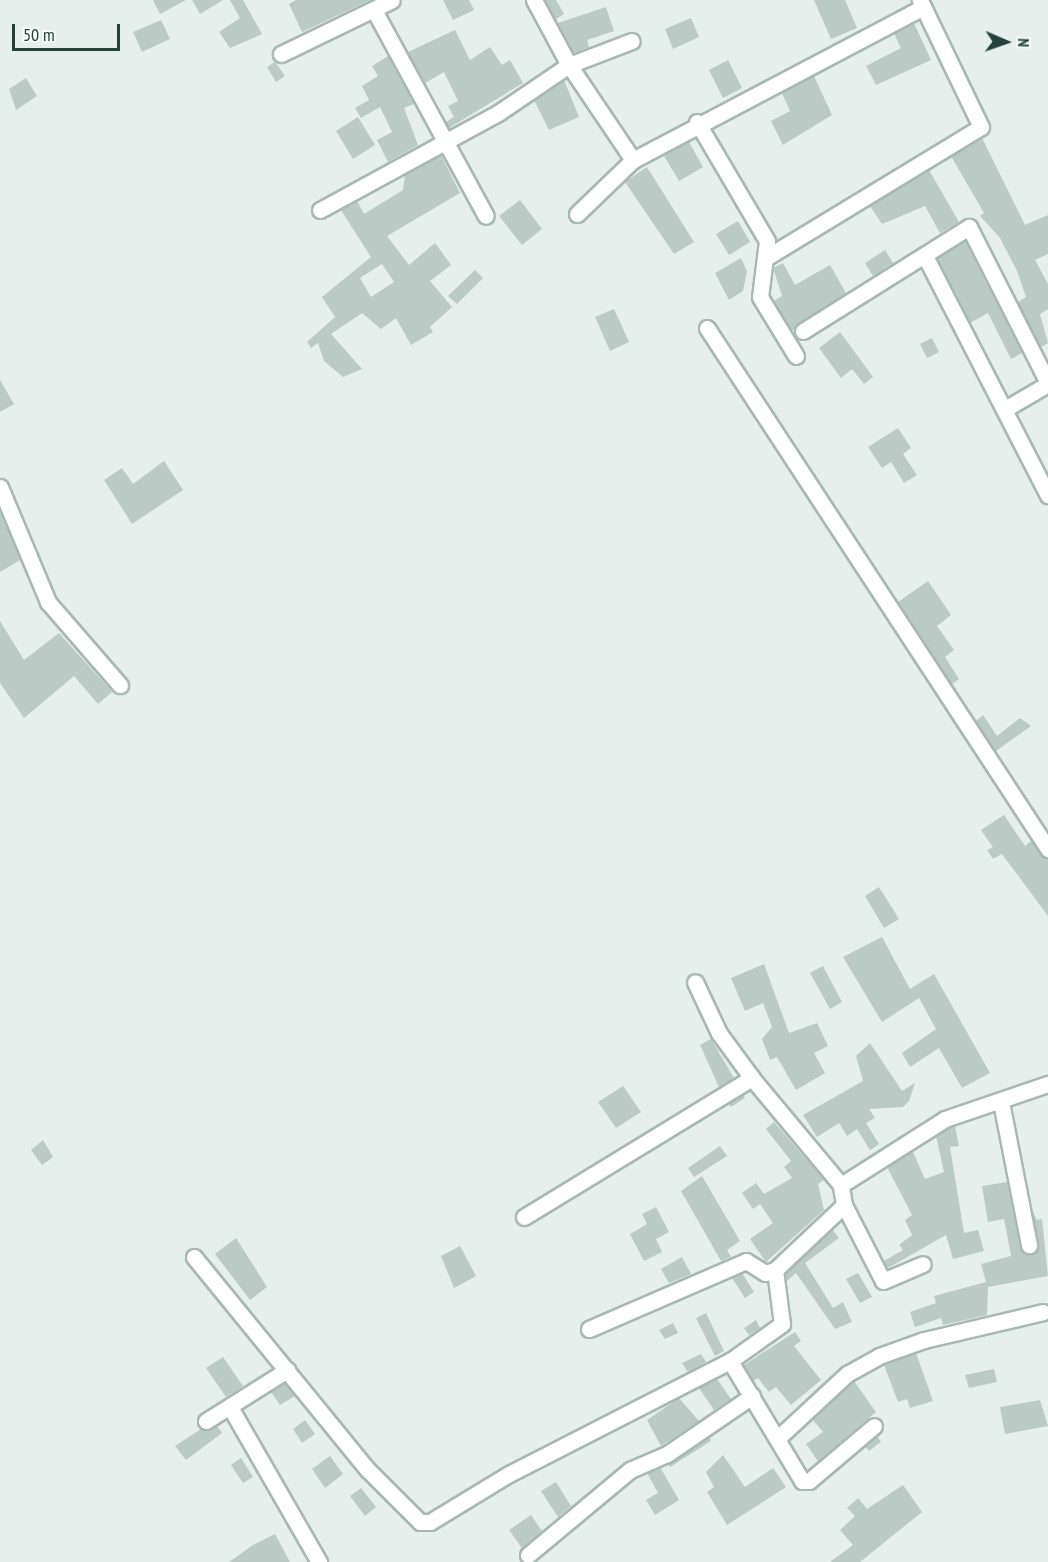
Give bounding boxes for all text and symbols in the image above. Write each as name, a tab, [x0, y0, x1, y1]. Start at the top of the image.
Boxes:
scale bar	[15, 12, 123, 50]
north arrow	[976, 12, 1036, 72]
text: 50 m	[23, 23, 55, 46]
text: N	[1014, 38, 1034, 47]

